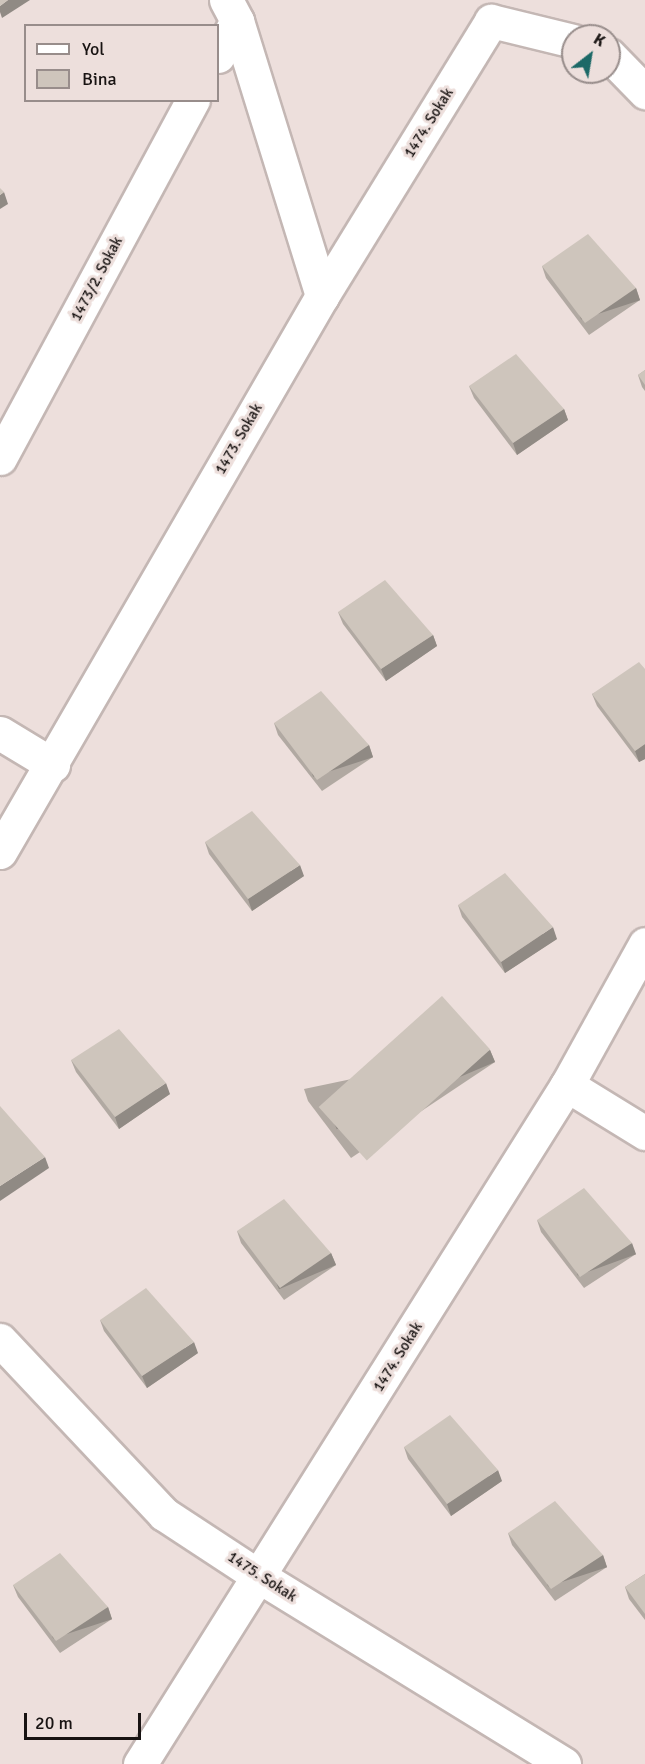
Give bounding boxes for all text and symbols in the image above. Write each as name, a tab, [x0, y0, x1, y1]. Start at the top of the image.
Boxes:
legend	[24, 24, 219, 102]
north arrow	[561, 24, 621, 84]
text: K	[590, 29, 609, 51]
text: Yol	[82, 38, 105, 60]
text: Bina	[82, 68, 117, 90]
street label: 1474. Sokak	[401, 85, 457, 161]
street label: 1473/2. Sokak	[67, 234, 127, 324]
street label: 1473. Sokak	[212, 401, 266, 477]
street label: 1474. Sokak	[370, 1319, 426, 1395]
street label: 1475. Sokak	[224, 1548, 300, 1606]
scale bar	[27, 1701, 144, 1739]
text: 20 m	[35, 1712, 73, 1734]

